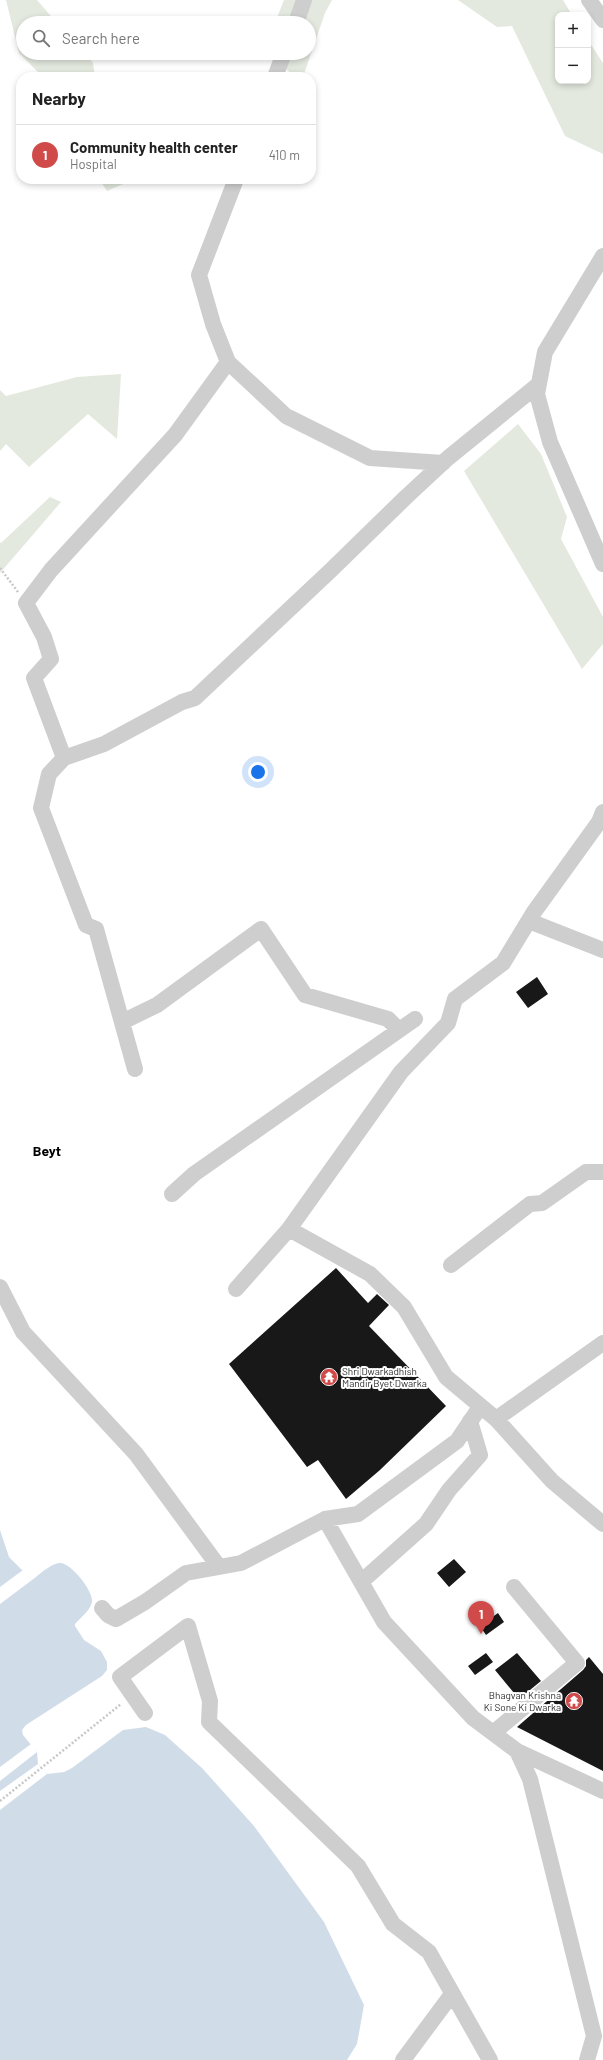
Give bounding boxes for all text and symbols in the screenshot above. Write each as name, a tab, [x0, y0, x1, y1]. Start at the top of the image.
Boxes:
map controls	[555, 12, 591, 84]
button: +	[555, 12, 591, 48]
search box	[16, 16, 316, 60]
icon: search	[30, 27, 52, 49]
text: Search here	[62, 29, 140, 47]
button: −	[555, 48, 591, 84]
text: Nearby	[32, 88, 86, 108]
text: Community health center	[70, 138, 238, 156]
text: 1	[43, 147, 47, 163]
text: 410 m	[269, 147, 300, 163]
text: Hospital	[70, 156, 117, 172]
your location	[248, 762, 268, 782]
district label: Beyt	[33, 1142, 61, 1159]
place label: Shri Dwarkadhish Mandir Byet Dwarka	[342, 1365, 427, 1389]
temple icon: Shri Dwarkadhish Mandir Byet Dwarka	[319, 1367, 339, 1387]
pin: 1	[468, 1601, 494, 1634]
place label: Bhagvan Krishna Ki Sone Ki Dwarka	[484, 1689, 561, 1713]
temple icon: Bhagvan Krishna Ki Sone Ki Dwarka	[564, 1691, 584, 1711]

